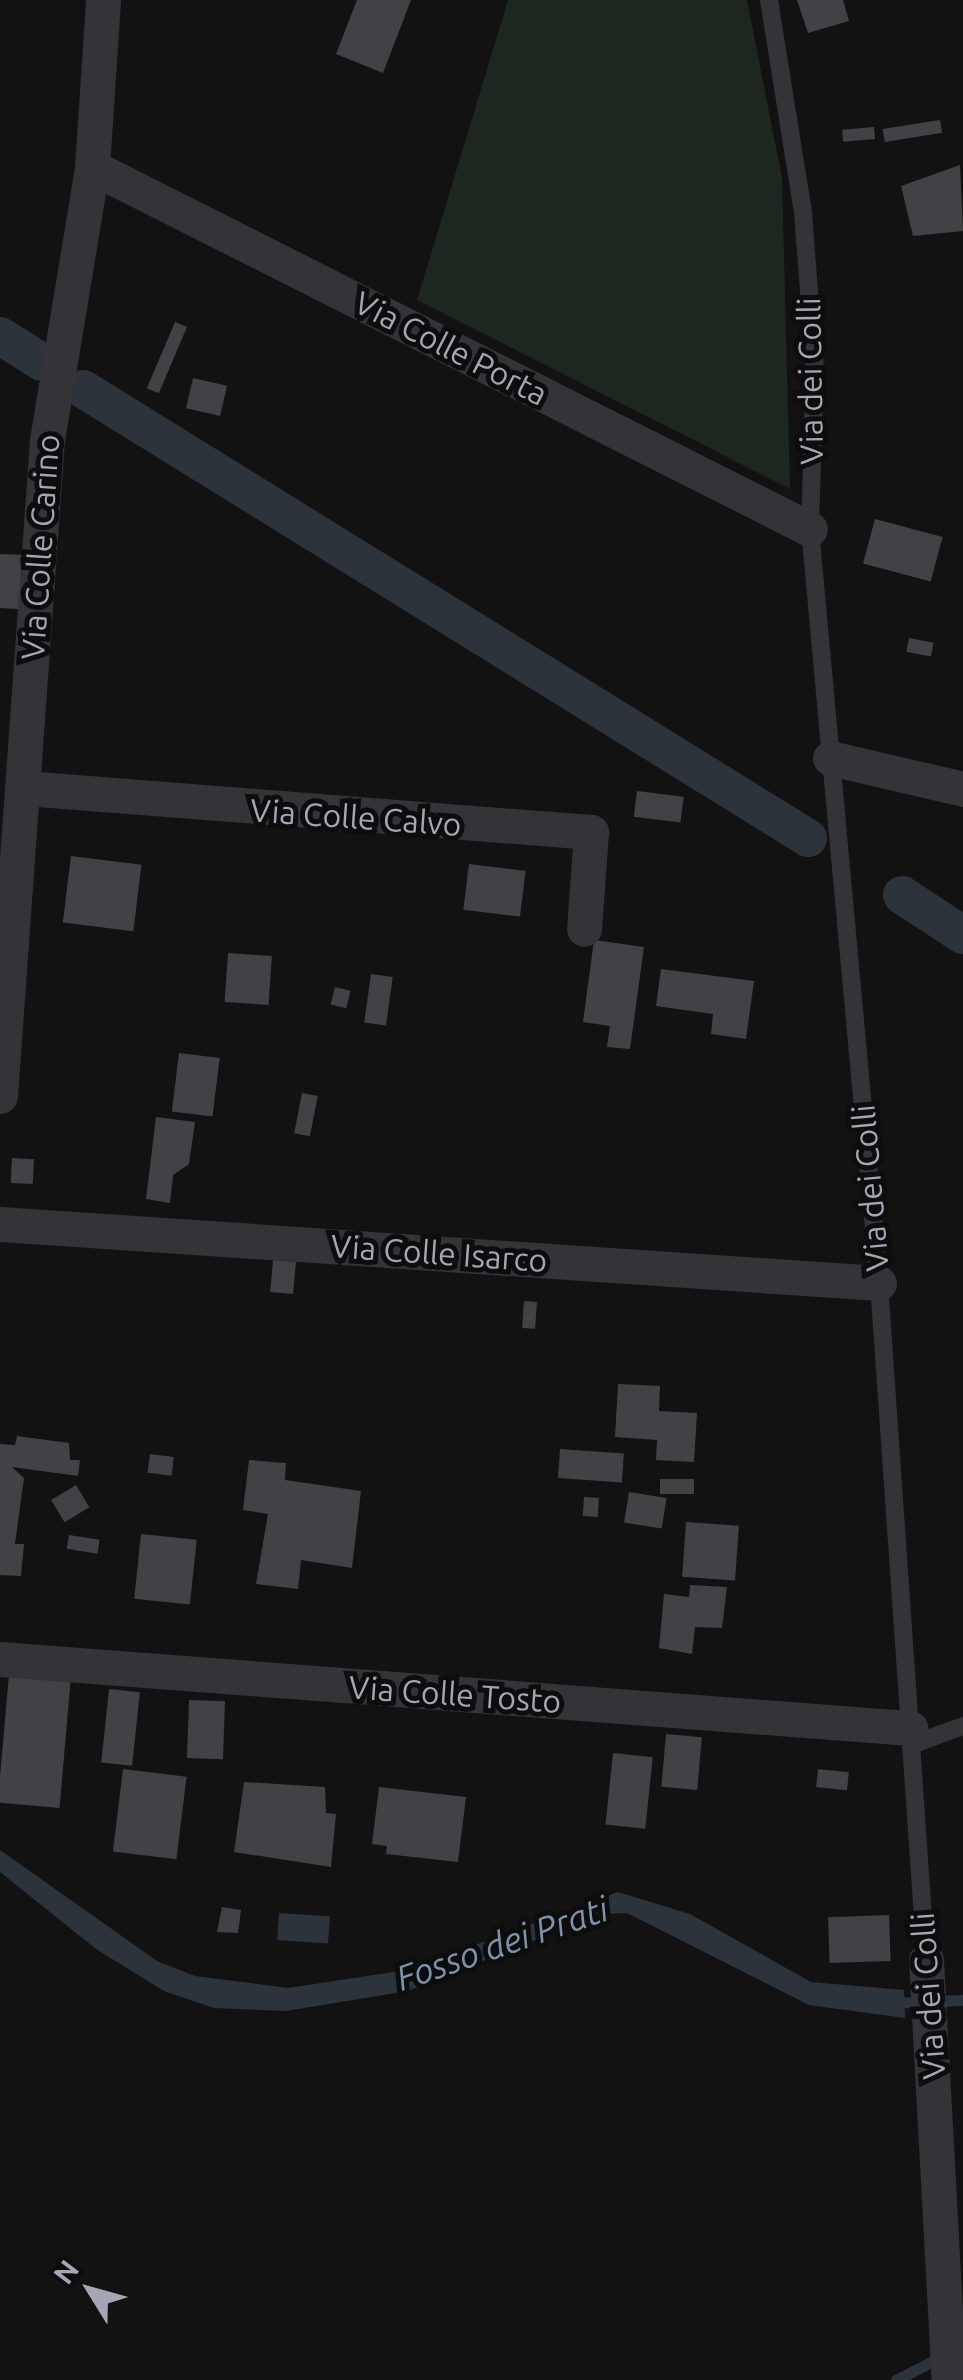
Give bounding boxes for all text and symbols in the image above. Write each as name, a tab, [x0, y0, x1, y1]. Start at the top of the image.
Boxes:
street label: Via Colle Porta	[348, 283, 554, 413]
street label: Via dei Colli	[789, 297, 831, 465]
street label: Via Colle Carino	[13, 433, 67, 661]
street label: Via Colle Calvo	[249, 790, 463, 844]
street label: Via dei Colli	[844, 1103, 896, 1273]
street label: Via Colle Isarco	[329, 1226, 549, 1280]
street label: Via Colle Tosto	[347, 1667, 563, 1721]
water label: Fosso dei Prati	[390, 1887, 614, 1999]
street label: Via dei Colli	[903, 1911, 953, 2081]
north arrow	[40, 2240, 140, 2340]
text: N	[47, 2254, 84, 2289]

